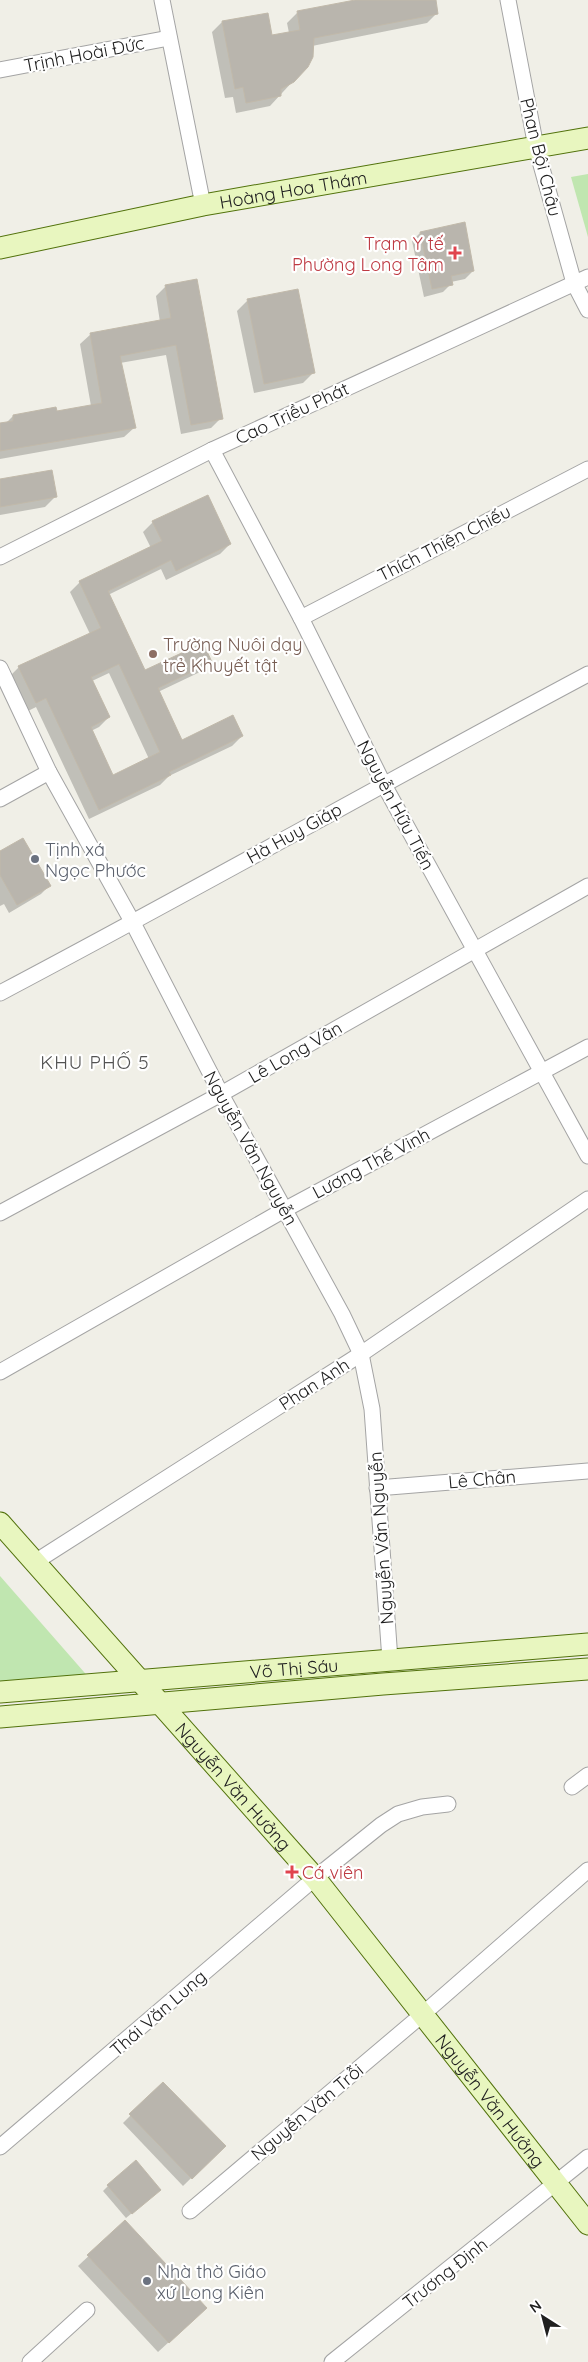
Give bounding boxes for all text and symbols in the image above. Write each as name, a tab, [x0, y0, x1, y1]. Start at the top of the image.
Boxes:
street label: Trịnh Hoài Đức	[22, 31, 146, 77]
street label: Phan Bội Châu	[515, 95, 567, 219]
street label: Hoàng Hoa Thám	[218, 165, 369, 213]
place label: Trạm Y tế Phường Long Tâm	[292, 232, 444, 276]
marker: Trạm Y tế Phường Long Tâm	[448, 246, 462, 260]
street label: Cao Triều Phát	[232, 377, 352, 449]
street label: Thích Thiện Chiếu	[374, 500, 514, 586]
place label: Trường Nuôi dạy trẻ Khuyết tật	[163, 633, 302, 677]
marker: Trường Nuôi dạy trẻ Khuyết tật	[147, 648, 159, 660]
street label: Nguyễn Hữu Tiến	[352, 736, 440, 874]
street label: Hà Huy Giáp	[242, 797, 346, 869]
place label: Tịnh xá Ngọc Phước	[45, 838, 146, 882]
marker: Tịnh xá Ngọc Phước	[29, 853, 41, 865]
street label: Lê Long Vân	[244, 1016, 346, 1088]
district label: KHU PHỐ 5	[40, 1050, 150, 1074]
street label: Nguyễn Văn Nguyễn	[199, 1067, 303, 1229]
street label: Lương Thế Vinh	[308, 1122, 434, 1204]
street label: Phan Anh	[274, 1353, 354, 1415]
street label: Nguyễn Văn Nguyễn	[363, 1451, 399, 1625]
street label: Lê Chân	[447, 1465, 517, 1493]
street label: Võ Thị Sáu	[249, 1653, 339, 1683]
street label: Nguyễn Văn Hưởng	[171, 1717, 297, 1855]
place label: Cá viên	[302, 1861, 364, 1884]
marker: Cá viên	[286, 1866, 298, 1878]
street label: Thái Văn Lung	[105, 1965, 211, 2061]
street label: Nguyễn Văn Hưởng	[431, 2029, 550, 2172]
street label: Nguyễn Văn Trỗi	[246, 2058, 368, 2166]
street label: Trương Định	[398, 2233, 492, 2313]
place label: Nhà thờ Giáo xứ Long Kiên	[157, 2260, 266, 2304]
marker: Nhà thờ Giáo xứ Long Kiên	[141, 2275, 153, 2287]
north arrow	[518, 2292, 568, 2342]
text: N	[526, 2296, 545, 2317]

